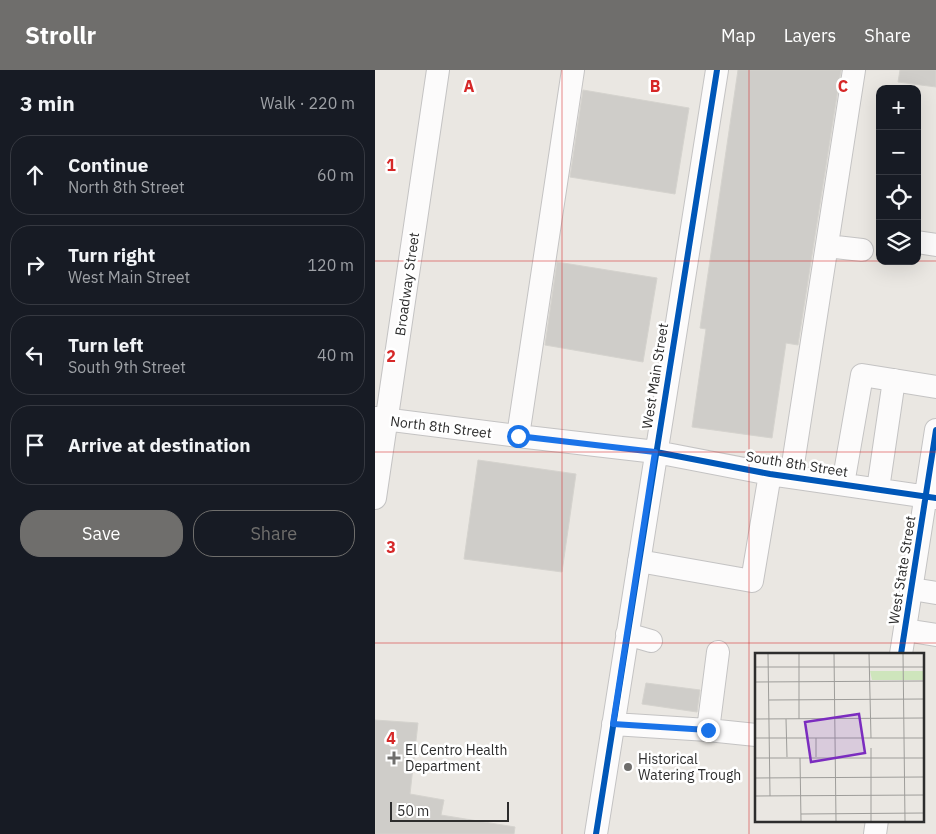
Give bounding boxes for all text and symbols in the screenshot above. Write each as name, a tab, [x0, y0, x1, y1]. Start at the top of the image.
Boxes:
text: Strollr	[25, 19, 96, 51]
text: Map	[721, 24, 756, 47]
text: Layers	[784, 24, 836, 47]
text: Share	[864, 24, 911, 47]
text: A	[464, 76, 475, 96]
text: B	[650, 76, 661, 96]
text: C	[838, 76, 848, 96]
map controls	[876, 85, 921, 265]
button: +	[876, 85, 921, 130]
text: 3 min	[20, 89, 75, 117]
text: Walk · 220 m	[260, 93, 355, 113]
button: −	[876, 130, 921, 175]
text: Continue	[68, 153, 148, 177]
text: 1	[386, 155, 396, 175]
icon: ahead	[21, 161, 49, 189]
text: 60 m	[317, 165, 354, 185]
button: locate	[876, 175, 921, 220]
text: North 8th Street	[68, 177, 185, 197]
button: layers	[876, 220, 921, 265]
street label: Broadway Street	[391, 231, 423, 337]
text: Turn right	[68, 243, 155, 267]
icon: right	[21, 251, 49, 279]
text: 120 m	[307, 255, 354, 275]
text: West Main Street	[68, 267, 190, 287]
street label: West Main Street	[638, 322, 672, 430]
text: Turn left	[68, 333, 144, 357]
icon: left	[21, 341, 49, 369]
text: 40 m	[317, 345, 354, 365]
text: 2	[386, 346, 396, 366]
text: South 9th Street	[68, 357, 186, 377]
street label: North 8th Street	[389, 412, 493, 442]
route start	[507, 425, 530, 448]
icon: arrive	[21, 431, 49, 459]
text: Arrive at destination	[68, 433, 251, 457]
street label: South 8th Street	[745, 447, 849, 481]
button: Save	[20, 510, 183, 557]
button: Share	[193, 510, 355, 557]
street label: West State Street	[885, 514, 919, 626]
text: 3	[386, 537, 396, 557]
inset map	[755, 653, 923, 822]
route end	[697, 719, 720, 742]
text: 4	[386, 728, 396, 748]
place label: El Centro Health Department	[405, 741, 507, 775]
place label: Historical Watering Trough	[638, 750, 741, 784]
marker: El Centro Health Department	[387, 751, 401, 765]
marker: Historical Watering Trough	[622, 761, 634, 773]
scale bar	[390, 799, 509, 822]
text: 50 m	[397, 802, 429, 820]

